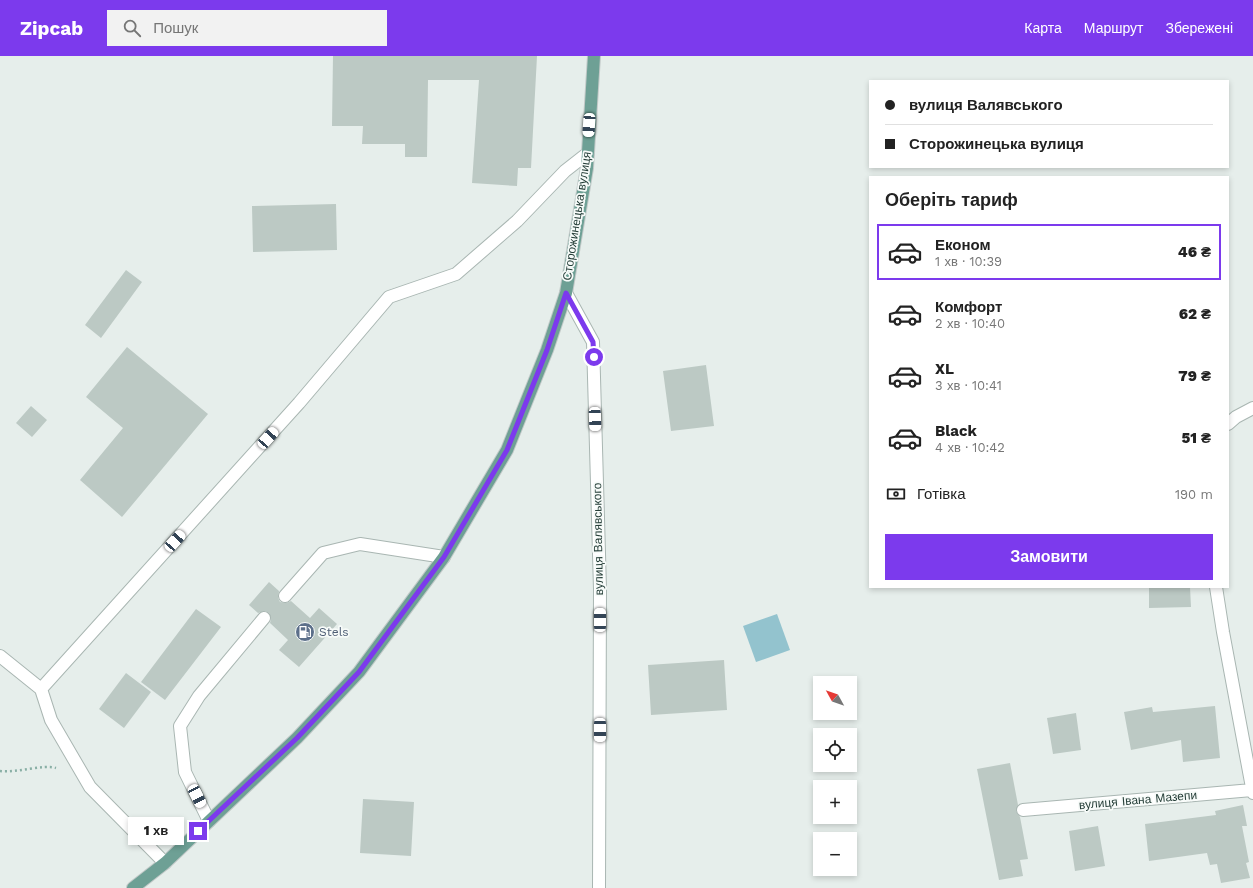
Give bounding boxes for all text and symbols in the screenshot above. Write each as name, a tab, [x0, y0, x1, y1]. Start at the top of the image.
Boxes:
search box	[107, 10, 387, 46]
text: Zipcab	[20, 17, 83, 40]
icon: search	[121, 17, 143, 39]
text: Пошук	[153, 19, 198, 37]
text: Карта	[1024, 20, 1062, 36]
text: Маршрут	[1084, 20, 1143, 36]
text: Збережені	[1165, 20, 1233, 36]
text: вулиця Валявського	[909, 96, 1063, 114]
car	[582, 113, 596, 137]
text: Сторожинецька вулиця	[909, 135, 1084, 153]
street label: Сторожинецька вулиця	[560, 151, 594, 281]
text: Оберіть тариф	[885, 189, 1018, 210]
icon: car	[887, 234, 923, 270]
text: Економ	[935, 236, 991, 254]
text: 46 ₴	[1178, 243, 1211, 261]
text: 1 хв · 10:39	[935, 254, 1002, 269]
icon: car	[887, 296, 923, 332]
text: Комфорт	[935, 298, 1002, 316]
text: 62 ₴	[1179, 305, 1211, 323]
text: 2 хв · 10:40	[935, 316, 1005, 331]
route start	[585, 348, 603, 366]
icon: car	[887, 358, 923, 394]
text: XL	[935, 360, 954, 378]
text: 79 ₴	[1178, 367, 1211, 385]
text: 3 хв · 10:41	[935, 378, 1002, 393]
car	[589, 407, 601, 431]
icon: car	[887, 420, 923, 456]
text: Black	[935, 422, 977, 440]
car	[256, 425, 280, 451]
text: 51 ₴	[1182, 429, 1211, 447]
text: 4 хв · 10:42	[935, 440, 1005, 455]
street label: вулиця Валявського	[590, 482, 606, 595]
icon: cash	[885, 483, 907, 505]
text: Готівка	[917, 485, 966, 503]
text: 190 m	[1175, 487, 1213, 502]
car	[163, 528, 187, 554]
button: Замовити	[885, 534, 1213, 580]
car	[594, 608, 606, 632]
fuel station icon: Stels	[294, 621, 316, 643]
place label: Stels	[319, 625, 349, 639]
north arrow	[813, 676, 857, 720]
map controls	[813, 676, 857, 876]
car	[594, 718, 606, 742]
button: locate	[813, 728, 857, 772]
button: +	[813, 780, 857, 824]
car	[186, 783, 208, 809]
street label: вулиця Івана Мазепи	[1078, 788, 1198, 812]
callout: 1 хв	[128, 817, 184, 845]
route end	[189, 822, 207, 840]
text: 1 хв	[144, 823, 168, 838]
button: −	[813, 832, 857, 876]

